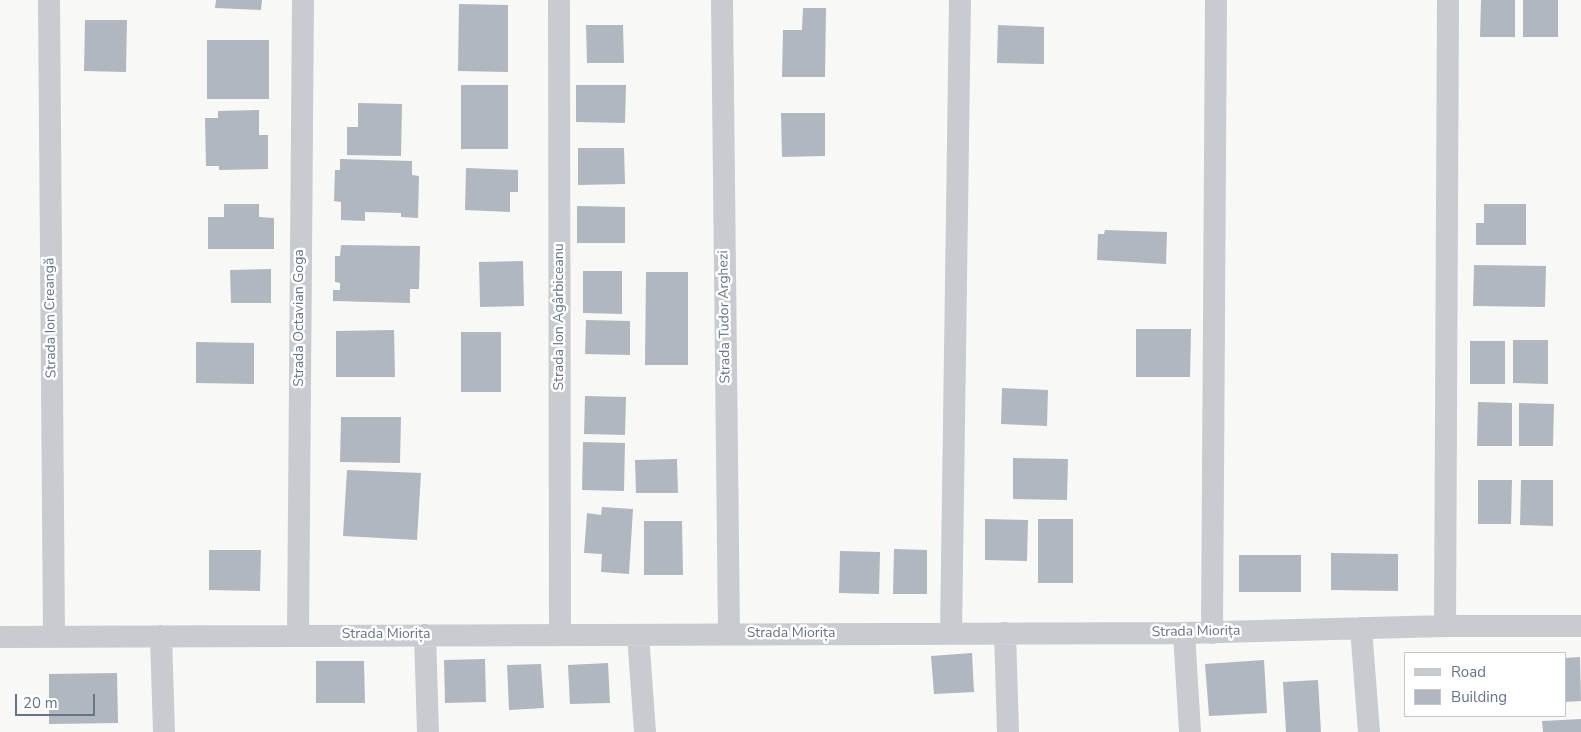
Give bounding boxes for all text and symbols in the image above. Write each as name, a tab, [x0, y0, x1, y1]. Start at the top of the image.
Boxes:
street label: Strada Ion Agârbiceanu	[552, 243, 568, 391]
street label: Strada Octavian Goga	[292, 249, 308, 387]
street label: Strada Tudor Arghezi	[715, 250, 735, 384]
street label: Strada Ion Creangă	[42, 257, 60, 379]
street label: Strada Miorița	[1152, 623, 1240, 641]
street label: Strada Miorița	[747, 626, 835, 642]
street label: Strada Miorița	[342, 627, 430, 643]
legend	[1404, 652, 1566, 717]
text: Road	[1451, 662, 1486, 682]
scale bar	[18, 684, 98, 716]
text: Building	[1451, 687, 1507, 707]
text: 20 m	[23, 693, 58, 713]

